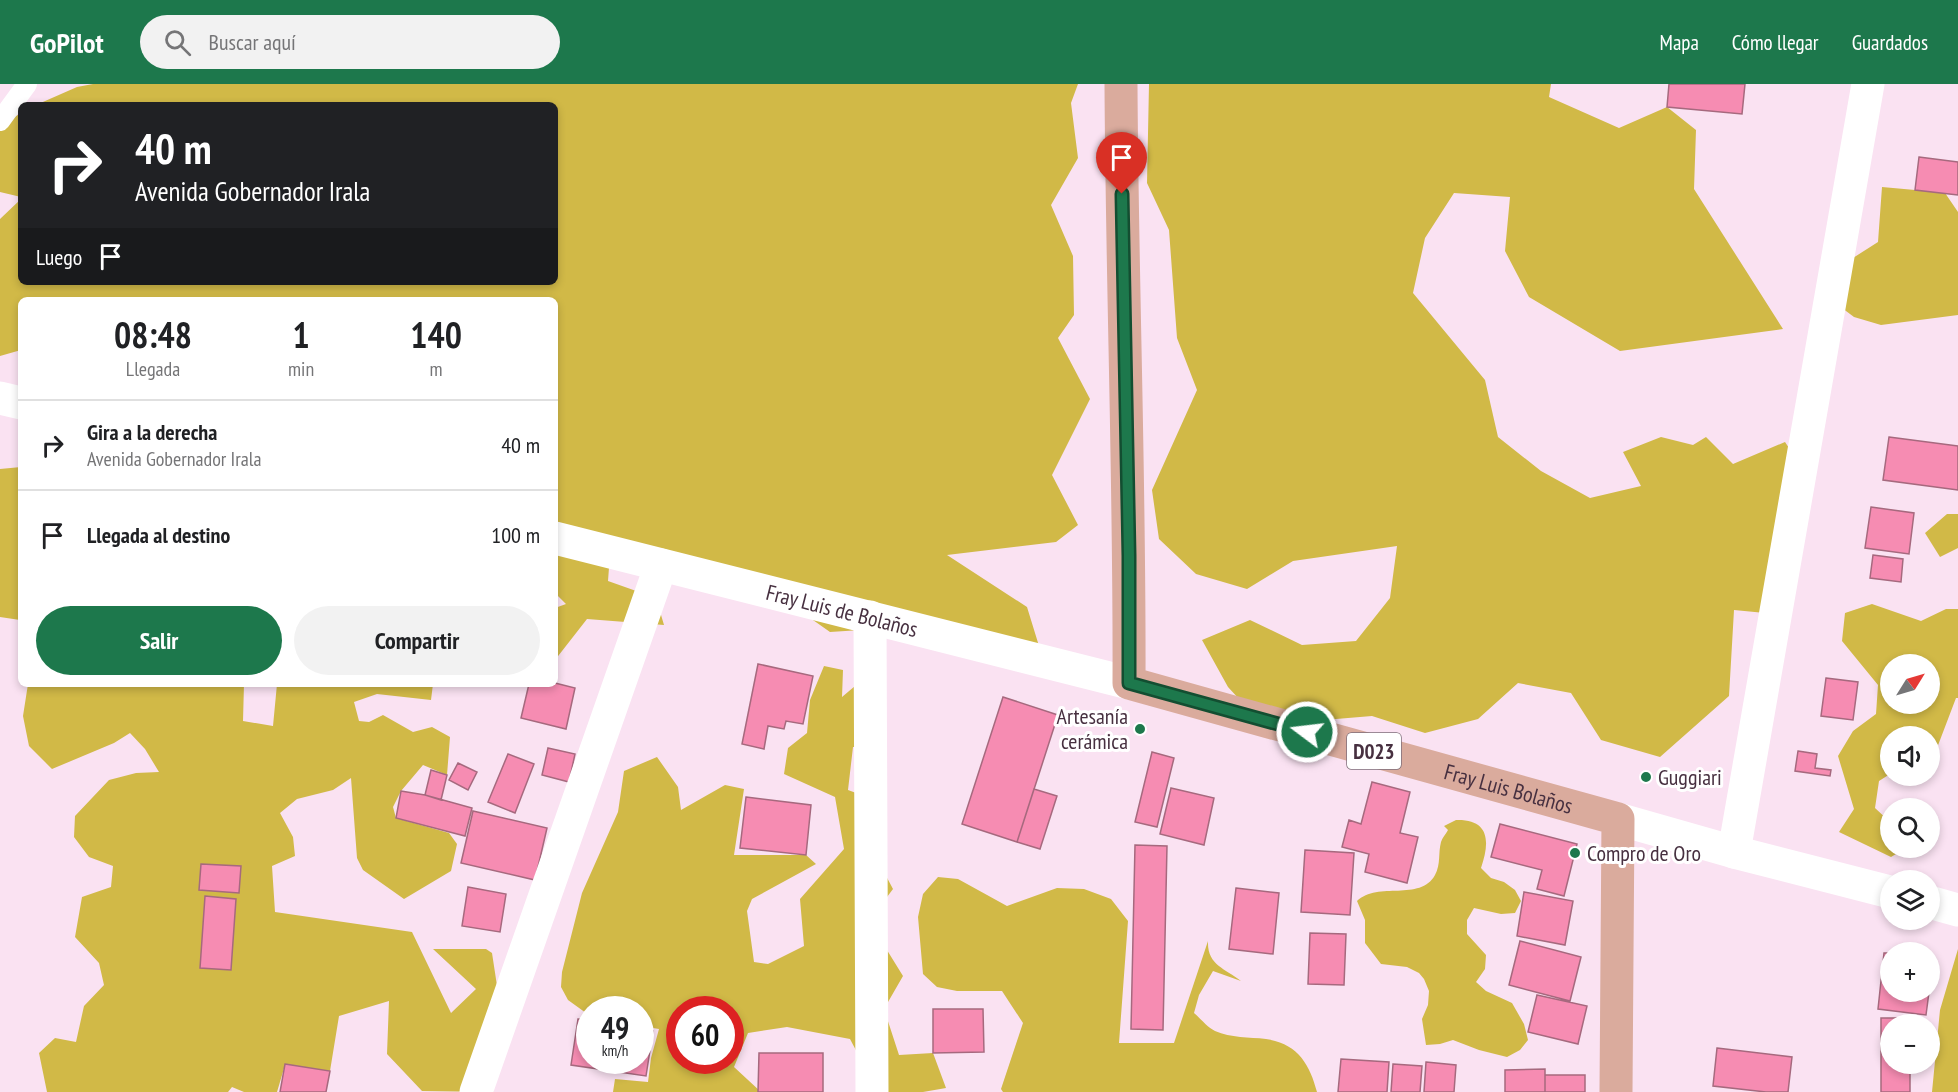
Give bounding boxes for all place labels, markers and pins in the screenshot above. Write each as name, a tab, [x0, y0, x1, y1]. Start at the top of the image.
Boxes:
pin	[1096, 132, 1147, 194]
place label: Artesanía cerámica	[1057, 702, 1128, 755]
marker: Artesanía cerámica	[1133, 722, 1147, 736]
place label: Guggiari	[1658, 763, 1722, 791]
marker: Guggiari	[1639, 770, 1653, 784]
place label: Compro de Oro	[1587, 839, 1701, 867]
marker: Compro de Oro	[1568, 846, 1582, 860]

